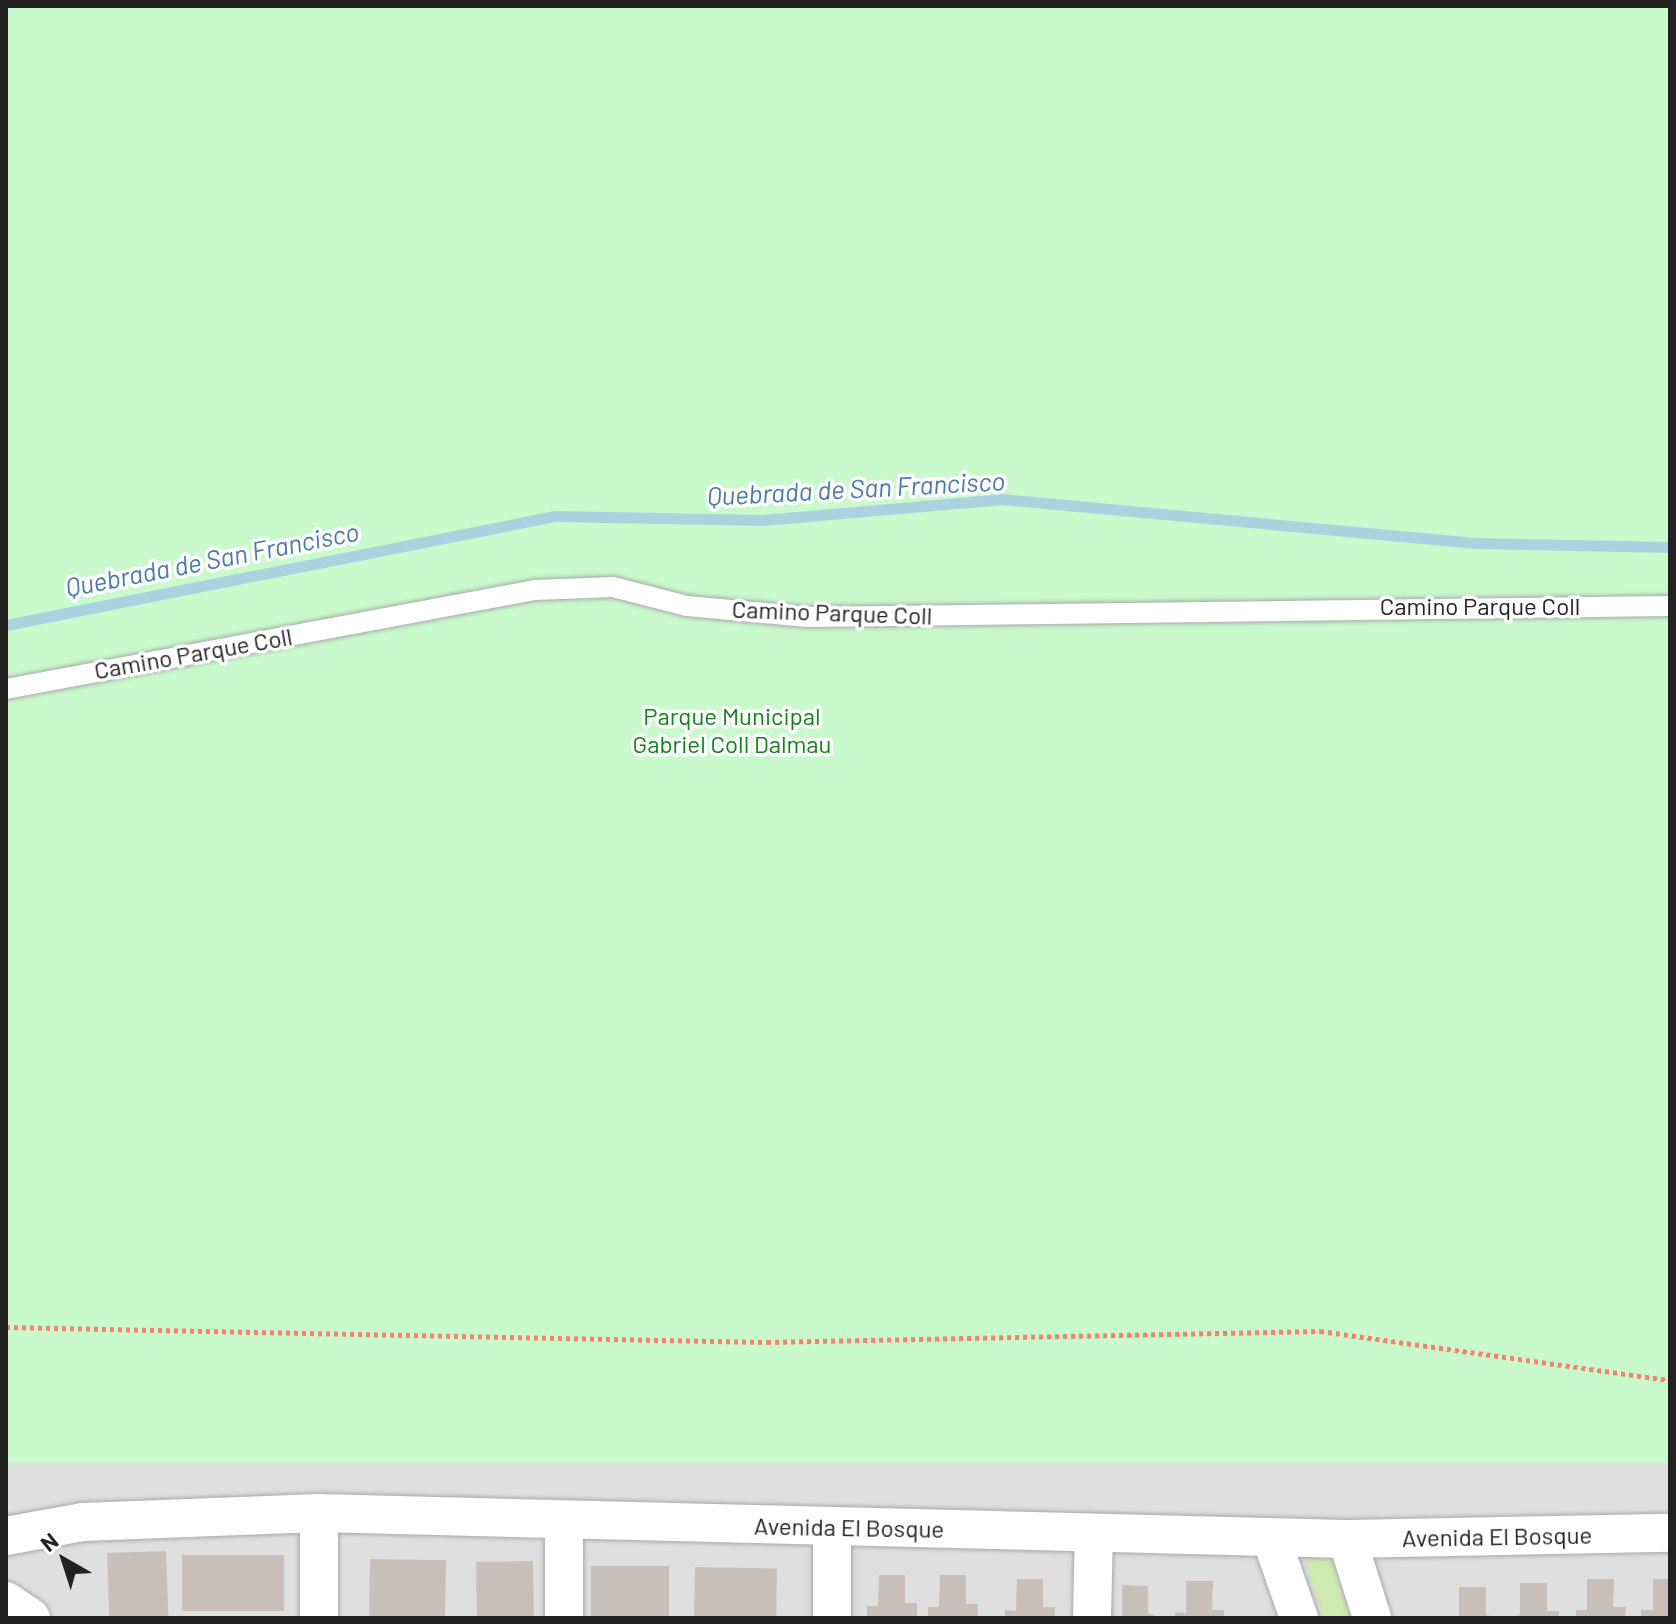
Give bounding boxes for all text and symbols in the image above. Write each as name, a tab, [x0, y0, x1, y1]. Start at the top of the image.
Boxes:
water label: Quebrada de San Francisco	[706, 465, 1006, 511]
water label: Quebrada de San Francisco	[63, 515, 361, 603]
street label: Camino Parque Coll	[1380, 592, 1580, 620]
street label: Camino Parque Coll	[731, 594, 933, 630]
street label: Camino Parque Coll	[92, 621, 294, 685]
park label: Parque Municipal Gabriel Coll Dalmau	[633, 702, 831, 758]
street label: Avenida El Bosque	[754, 1511, 944, 1543]
north arrow	[24, 1520, 104, 1600]
street label: Avenida El Bosque	[1402, 1520, 1592, 1552]
text: N	[35, 1527, 63, 1556]

